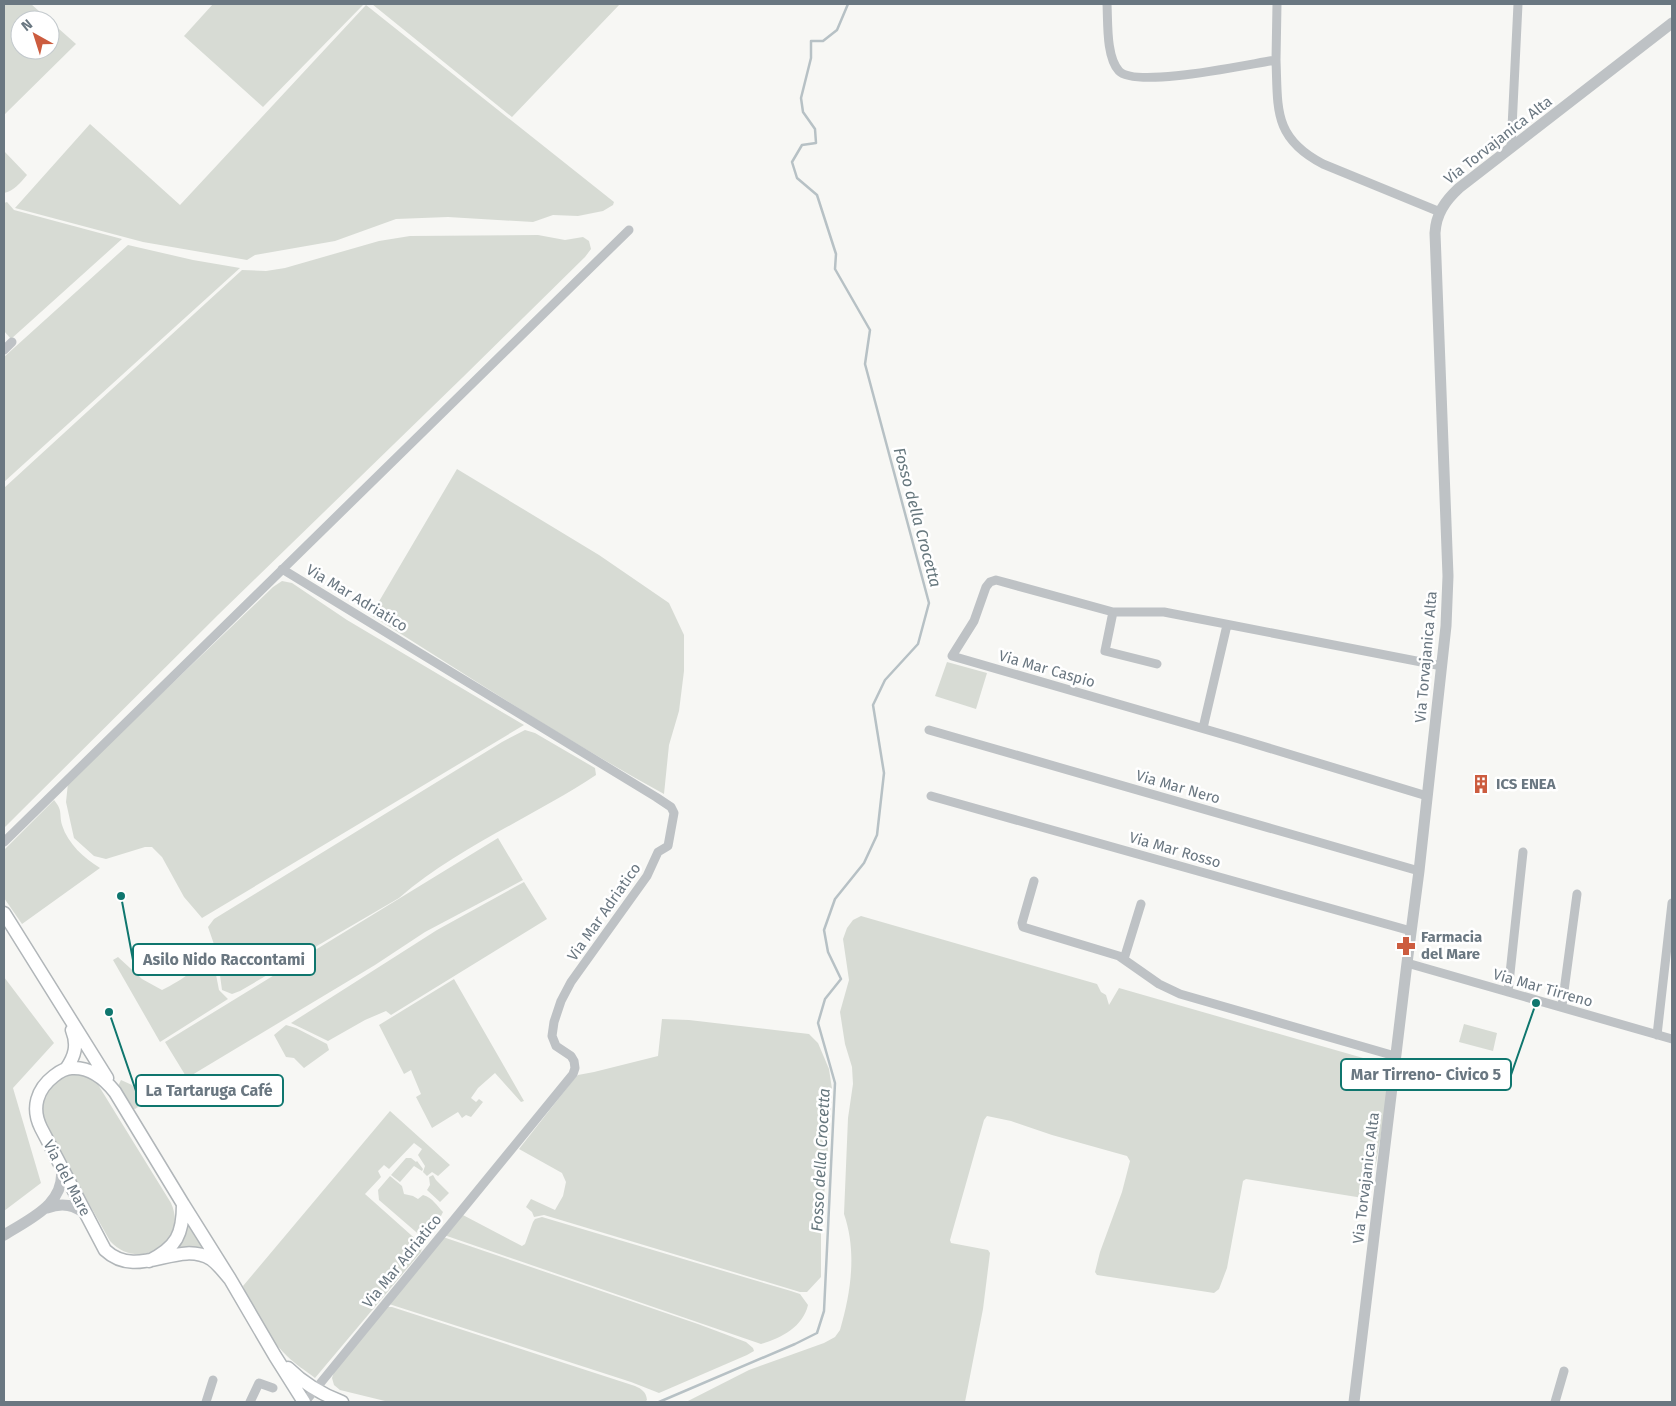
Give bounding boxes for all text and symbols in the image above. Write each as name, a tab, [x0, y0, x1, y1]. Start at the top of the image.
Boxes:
north arrow	[10, 10, 60, 60]
text: N	[18, 16, 36, 35]
street label: Via Torvajanica Alta	[1440, 92, 1556, 188]
water label: Fosso della Crocetta	[890, 445, 945, 589]
street label: Via Mar Adriatico	[303, 561, 411, 635]
street label: Via Torvajanica Alta	[1411, 590, 1441, 724]
street label: Via Mar Caspio	[997, 647, 1097, 691]
street label: Via Mar Nero	[1134, 766, 1222, 808]
building icon: ICS ENEA	[1470, 773, 1492, 795]
place label: ICS ENEA	[1496, 775, 1557, 793]
street label: Via Mar Rosso	[1127, 828, 1223, 872]
street label: Via Mar Adriatico	[564, 860, 644, 964]
place label: Farmacia del Mare	[1421, 928, 1482, 963]
pharmacy icon: Farmacia del Mare	[1395, 935, 1417, 957]
callout: Asilo Nido Raccontami	[133, 944, 315, 975]
text: Asilo Nido Raccontami	[142, 950, 305, 969]
street label: Via Mar Tirreno	[1491, 965, 1595, 1011]
callout: Mar Tirreno- Civico 5	[1341, 1059, 1511, 1090]
text: Mar Tirreno- Civico 5	[1351, 1065, 1502, 1084]
callout: La Tartaruga Café	[136, 1075, 283, 1106]
text: La Tartaruga Café	[145, 1081, 273, 1100]
water label: Fosso della Crocetta	[807, 1088, 834, 1232]
street label: Via Torvajanica Alta	[1349, 1111, 1383, 1245]
street label: Via del Mare	[39, 1137, 95, 1219]
street label: Via Mar Adriatico	[359, 1211, 445, 1311]

